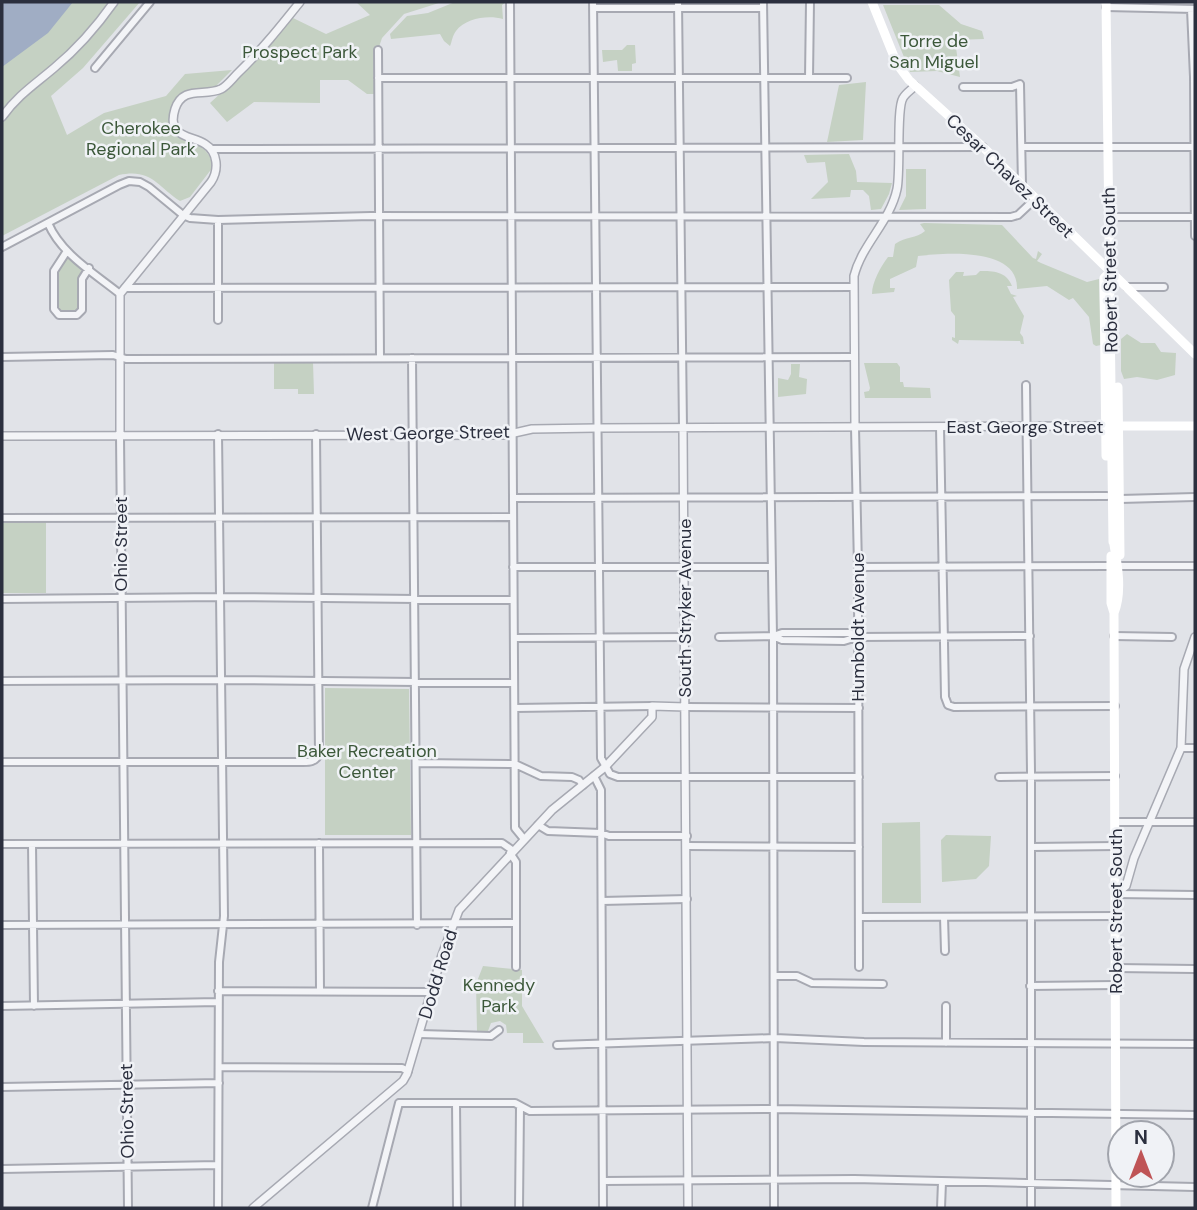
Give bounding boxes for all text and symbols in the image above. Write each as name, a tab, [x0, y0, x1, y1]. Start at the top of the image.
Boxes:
park label: Torre de San Miguel	[889, 29, 979, 74]
park label: Prospect Park	[242, 40, 358, 64]
street label: Cesar Chavez Street	[941, 109, 1079, 243]
park label: Cherokee Regional Park	[86, 116, 196, 161]
street label: Robert Street South	[1097, 187, 1123, 353]
street label: East George Street	[946, 415, 1104, 439]
street label: West George Street	[346, 420, 510, 446]
street label: Ohio Street	[109, 496, 133, 592]
street label: South Stryker Avenue	[673, 518, 697, 698]
street label: Humboldt Avenue	[846, 553, 870, 701]
park label: Baker Recreation Center	[297, 739, 437, 784]
street label: Robert Street South	[1104, 828, 1128, 994]
street label: Dodd Road	[413, 926, 463, 1022]
park label: Kennedy Park	[463, 973, 535, 1018]
street label: Ohio Street	[114, 1063, 140, 1159]
north arrow	[1106, 1119, 1176, 1189]
text: N	[1134, 1125, 1148, 1150]

